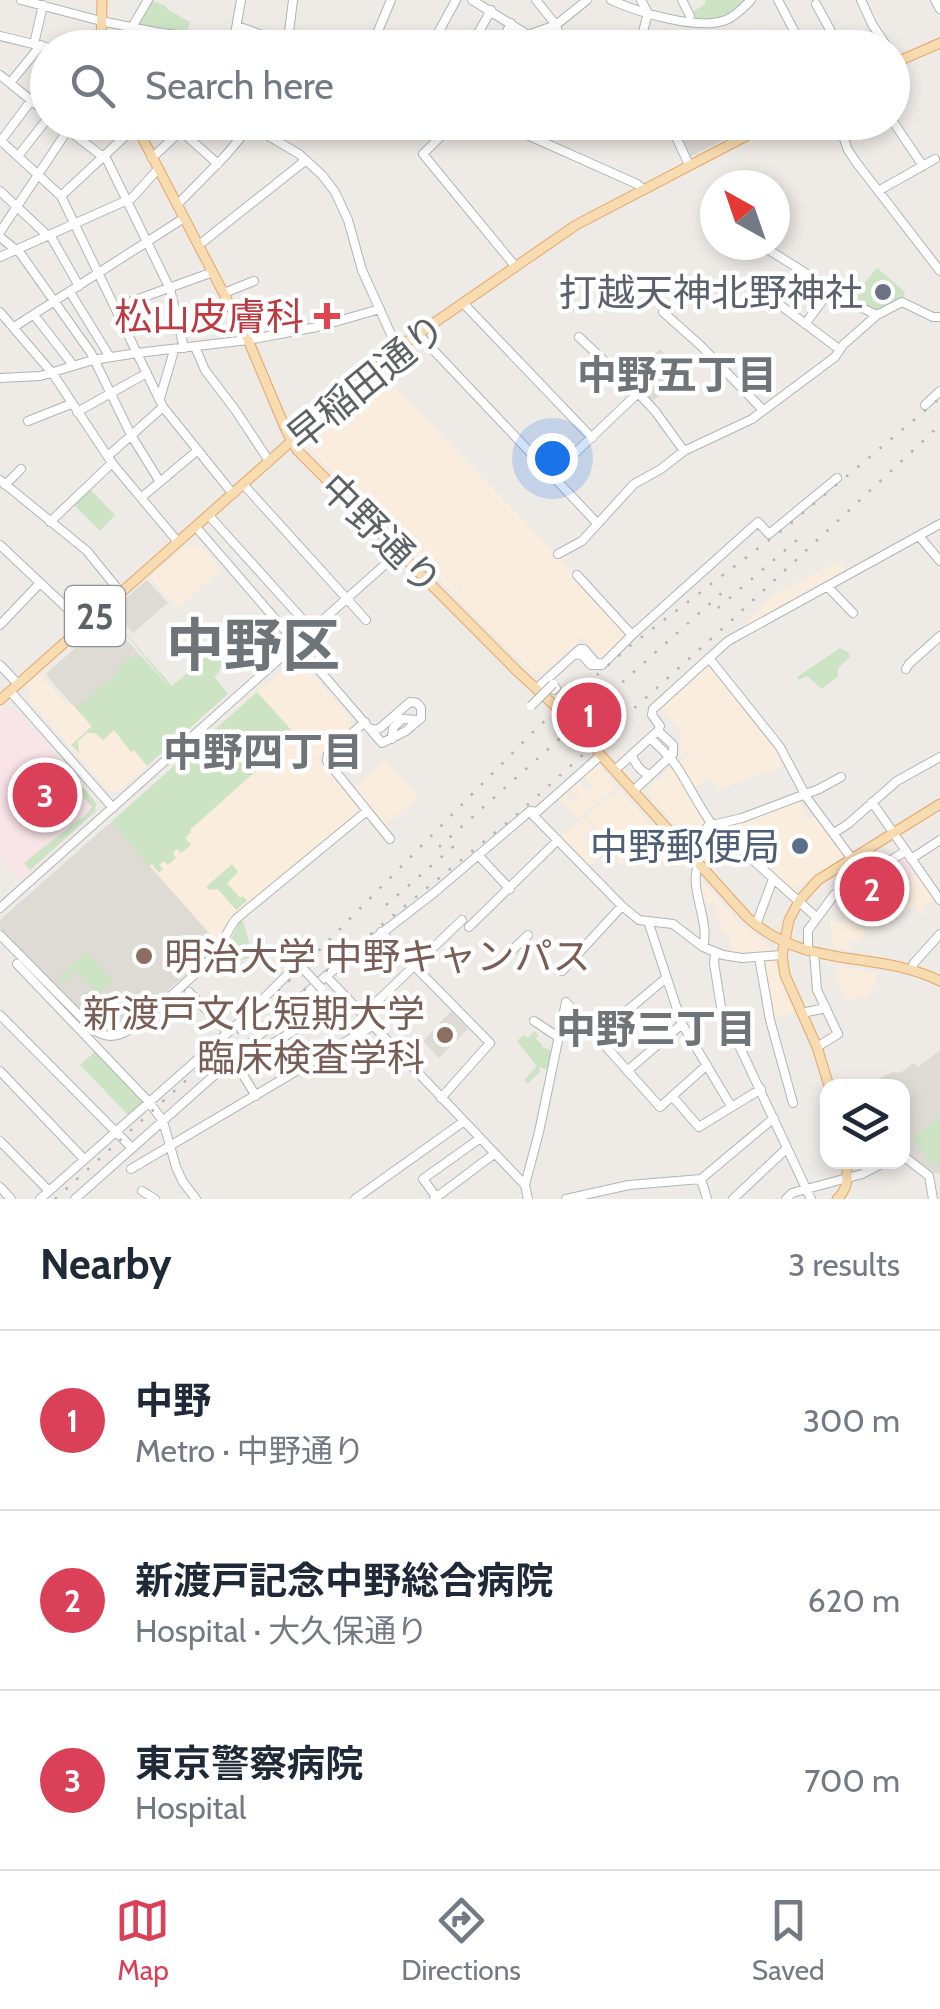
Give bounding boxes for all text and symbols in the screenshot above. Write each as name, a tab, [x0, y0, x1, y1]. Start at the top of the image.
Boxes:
search box	[30, 30, 910, 140]
icon: search	[65, 58, 120, 113]
text: Search here	[145, 62, 334, 109]
north arrow	[700, 170, 790, 260]
place label: 打越天神北野神社	[559, 269, 863, 316]
marker: 打越天神北野神社	[872, 281, 894, 303]
place label: 松山皮膚科	[114, 293, 304, 340]
marker: 松山皮膚科	[314, 303, 340, 329]
street label: 早稲田通り	[277, 304, 455, 460]
district label: 中野五丁目	[577, 350, 777, 399]
your location	[527, 433, 578, 484]
street label: 中野通り	[311, 464, 451, 604]
road number: 25	[65, 586, 125, 646]
district label: 中野区	[166, 610, 340, 681]
pin: 1	[556, 678, 622, 752]
district label: 中野四丁目	[163, 727, 363, 776]
pin: 3	[12, 758, 78, 832]
place label: 中野郵便局	[590, 823, 780, 870]
marker: 中野郵便局	[789, 835, 811, 857]
pin: 2	[840, 852, 904, 926]
place label: 明治大学 中野キャンパス	[164, 933, 591, 980]
marker: 明治大学 中野キャンパス	[133, 945, 155, 967]
place label: 新渡戸文化短期大学 臨床検査学科	[83, 990, 425, 1081]
district label: 中野三丁目	[556, 1004, 756, 1053]
marker: 新渡戸文化短期大学 臨床検査学科	[434, 1024, 456, 1046]
map controls	[820, 1079, 910, 1169]
button: layers	[820, 1079, 910, 1169]
text: Nearby	[40, 1238, 172, 1290]
text: 3 results	[788, 1245, 900, 1284]
text: 中野	[135, 1377, 211, 1424]
text: 1	[67, 1401, 78, 1440]
text: 300 m	[803, 1401, 900, 1440]
text: Metro · 中野通り	[135, 1431, 365, 1470]
text: 新渡戸記念中野総合病院	[135, 1557, 553, 1604]
text: 2	[64, 1581, 81, 1620]
text: 620 m	[807, 1581, 900, 1620]
text: Hospital · 大久保通り	[135, 1611, 428, 1650]
text: 東京警察病院	[135, 1740, 363, 1787]
text: 3	[64, 1761, 81, 1800]
text: 700 m	[804, 1761, 900, 1800]
text: Hospital	[135, 1788, 246, 1827]
tab: Map	[115, 1893, 170, 1987]
tab: Directions	[401, 1893, 521, 1987]
tab: Saved	[752, 1893, 825, 1987]

